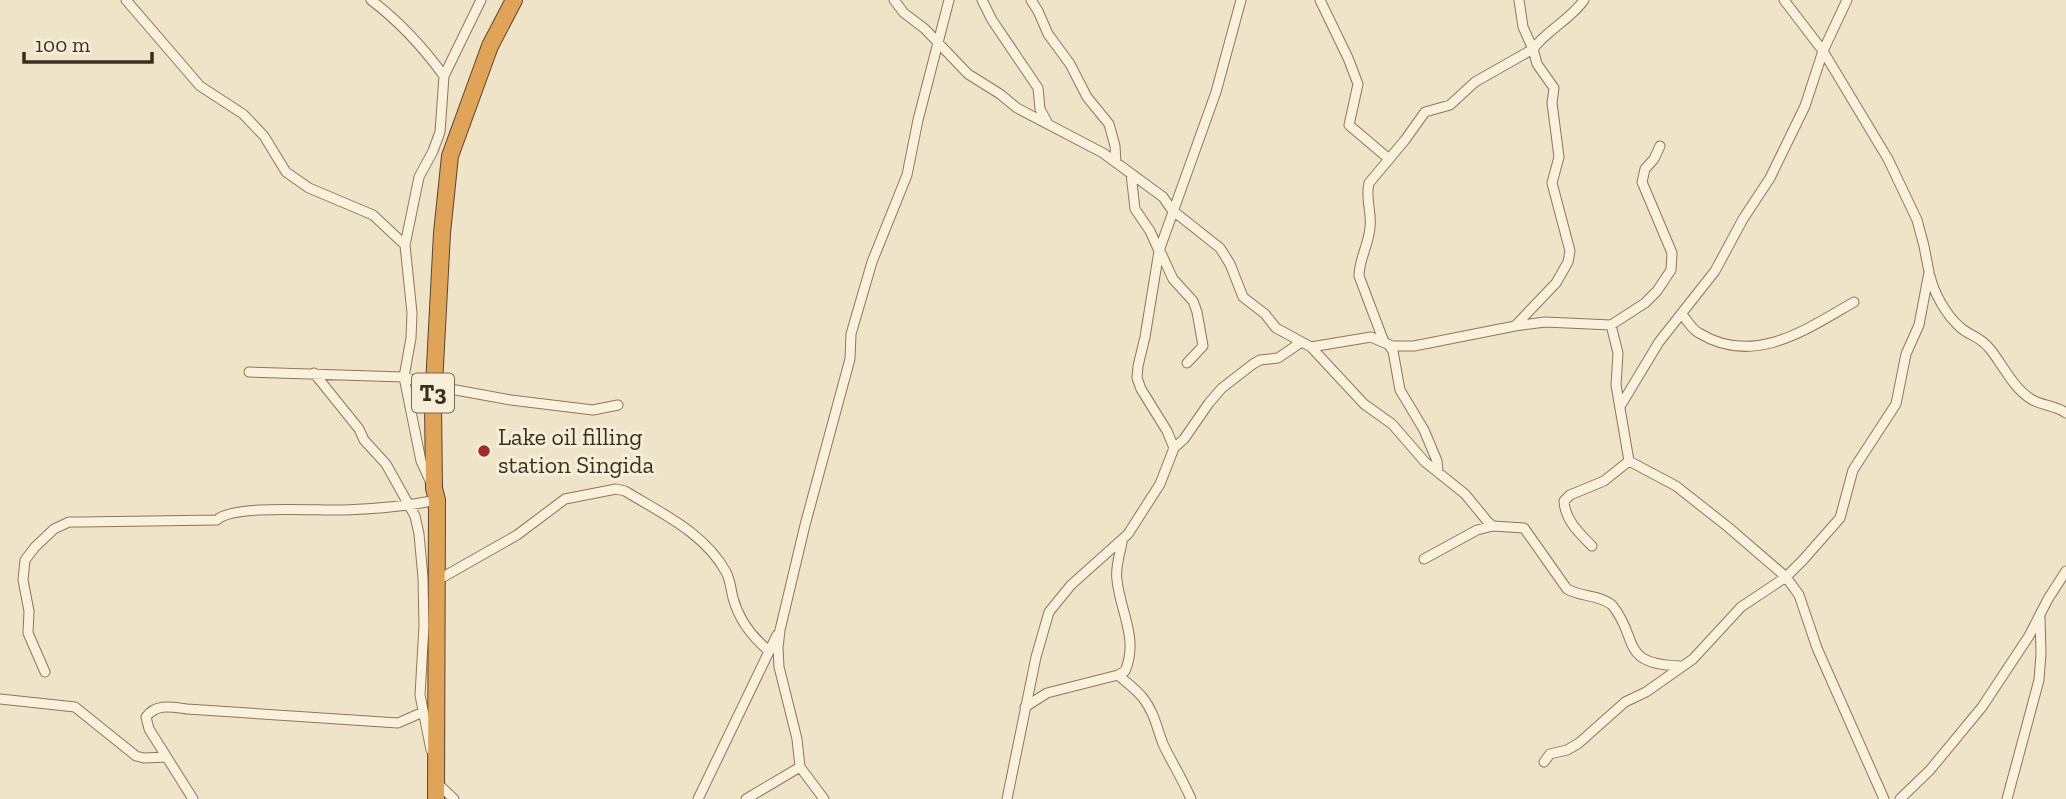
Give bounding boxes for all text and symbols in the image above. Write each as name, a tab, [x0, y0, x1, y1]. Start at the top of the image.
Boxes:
scale bar	[24, 21, 152, 65]
text: 100 m	[35, 32, 90, 57]
road number: T3	[412, 374, 454, 412]
place label: Lake oil filling station Singida	[498, 422, 654, 479]
marker: Lake oil filling station Singida	[476, 443, 492, 459]

